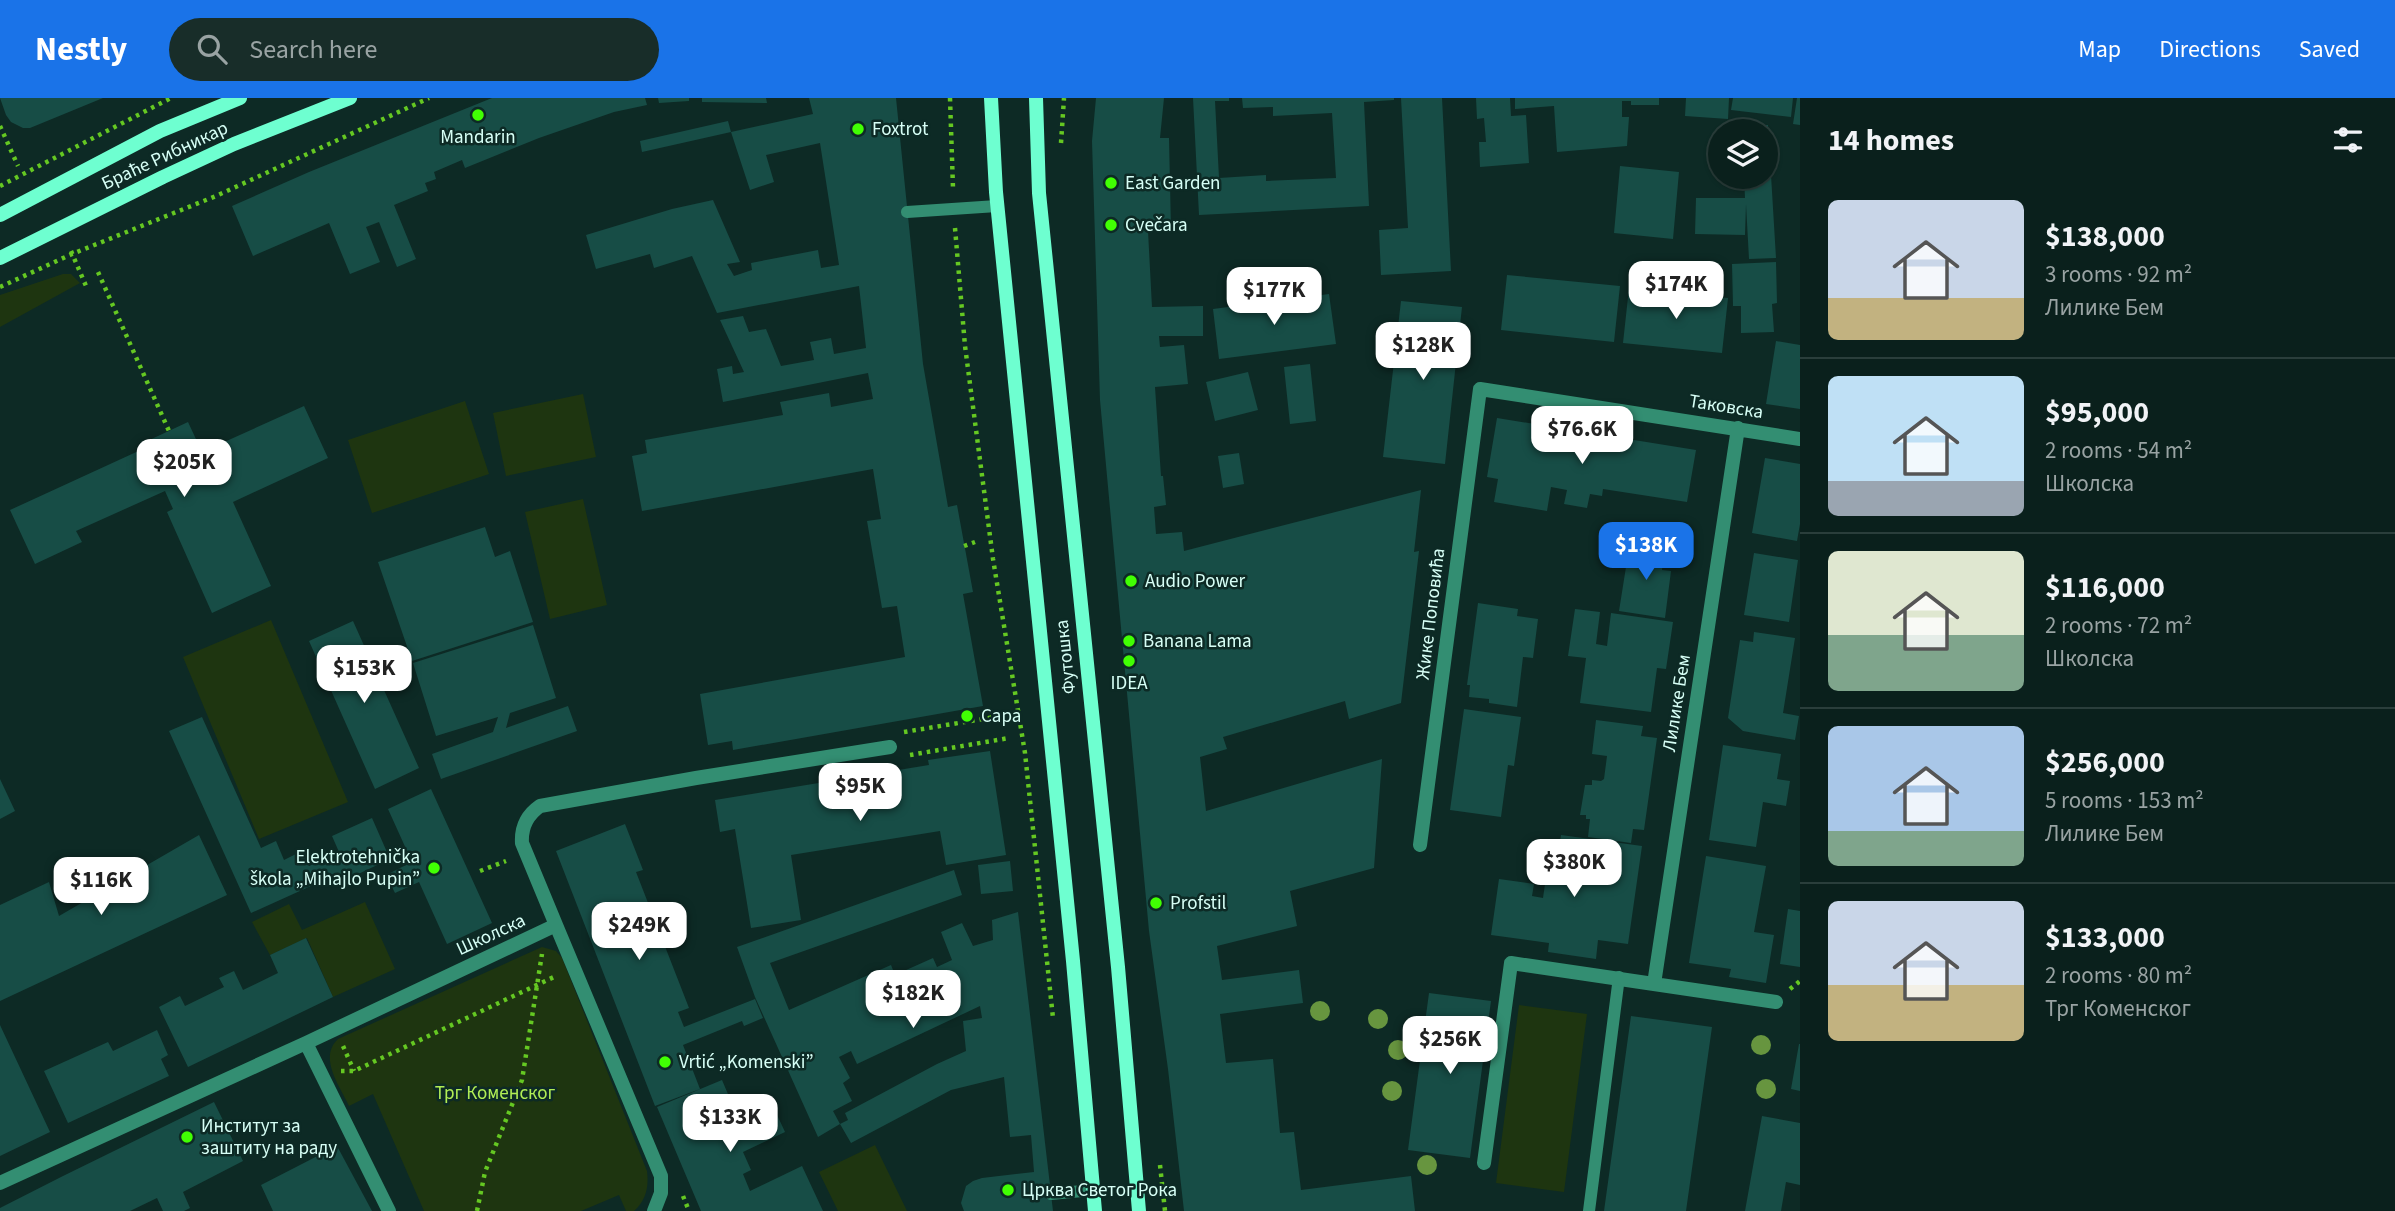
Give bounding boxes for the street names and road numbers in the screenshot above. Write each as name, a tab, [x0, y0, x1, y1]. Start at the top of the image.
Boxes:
street label: Браће Рибникар	[97, 115, 233, 197]
street label: Таковска	[1687, 388, 1765, 426]
street label: Жике Поповића	[1410, 547, 1452, 681]
street label: Футошка	[1049, 618, 1083, 696]
street label: Лилике Бем	[1656, 652, 1698, 754]
street label: Школска	[452, 907, 530, 963]

